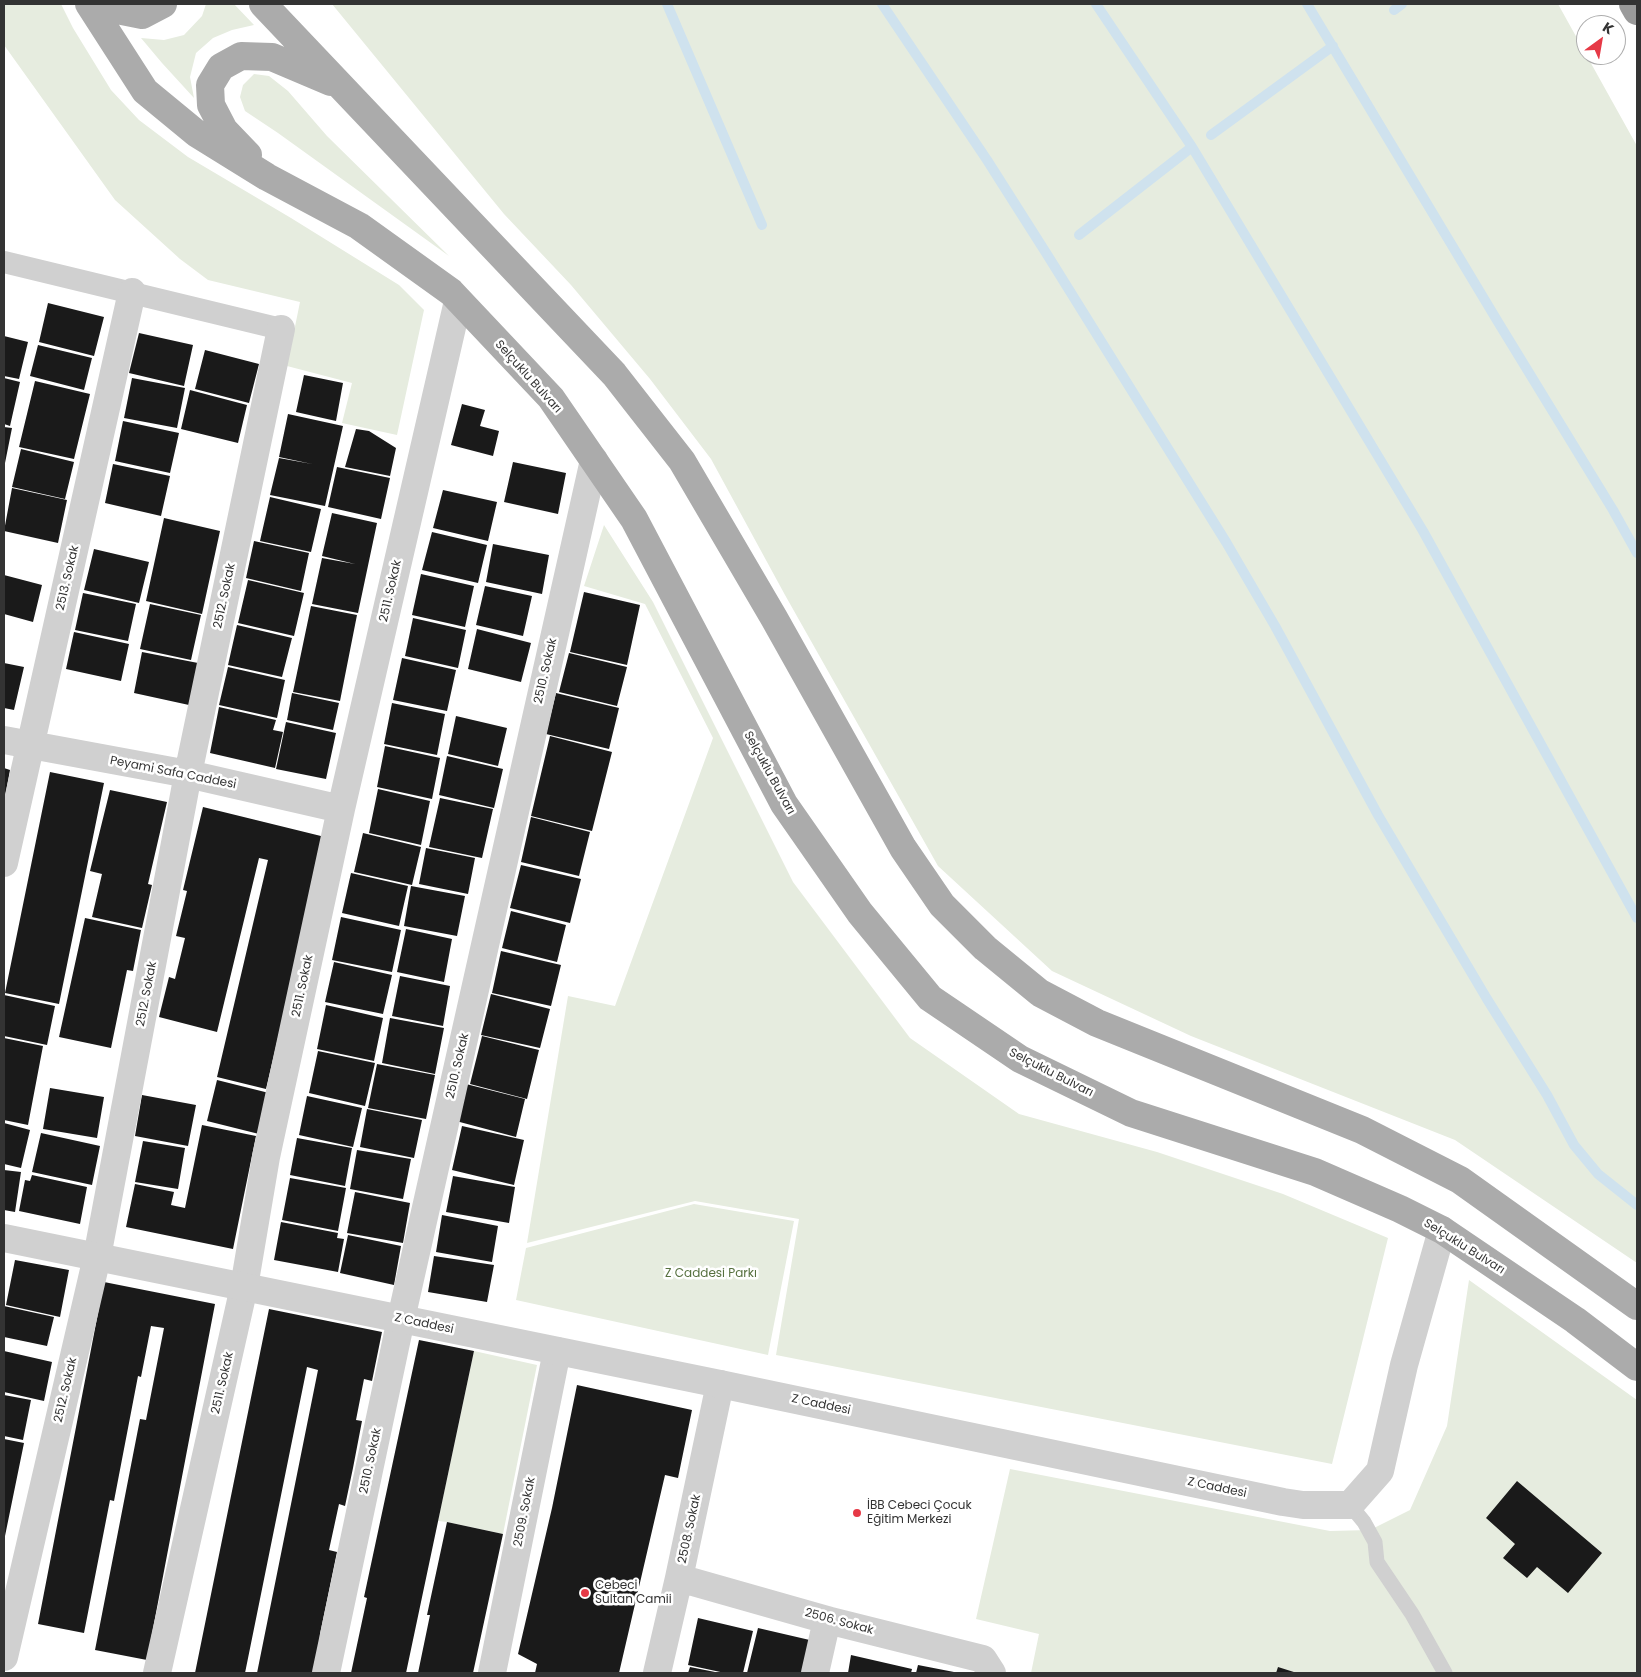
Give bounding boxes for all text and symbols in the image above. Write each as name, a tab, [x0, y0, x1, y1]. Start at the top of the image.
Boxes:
north arrow	[1576, 15, 1626, 65]
text: K	[1599, 17, 1618, 39]
street label: Selçuklu Bulvarı	[492, 338, 564, 416]
street label: 2513. Sokak	[54, 544, 82, 612]
street label: 2511. Sokak	[377, 559, 405, 623]
street label: 2512. Sokak	[211, 562, 239, 630]
street label: 2510. Sokak	[531, 637, 561, 705]
street label: Selçuklu Bulvarı	[740, 729, 798, 817]
street label: Peyami Safa Caddesi	[109, 754, 237, 792]
street label: 2511. Sokak	[289, 954, 317, 1018]
street label: 2512. Sokak	[134, 960, 160, 1028]
street label: 2510. Sokak	[443, 1032, 473, 1100]
street label: Selçuklu Bulvarı	[1006, 1046, 1096, 1100]
street label: Selçuklu Bulvarı	[1421, 1216, 1507, 1278]
park label: Z Caddesi Parkı	[665, 1267, 757, 1281]
street label: Z Caddesi	[393, 1311, 455, 1337]
street label: 2511. Sokak	[209, 1351, 237, 1415]
street label: 2512. Sokak	[52, 1356, 80, 1424]
street label: Z Caddesi	[790, 1392, 852, 1418]
street label: 2510. Sokak	[357, 1427, 385, 1495]
street label: Z Caddesi	[1186, 1475, 1248, 1501]
street label: 2509. Sokak	[511, 1476, 539, 1548]
street label: 2508. Sokak	[676, 1493, 704, 1565]
place label: İBB Cebeci Çocuk Eğitim Merkezi	[867, 1499, 972, 1527]
marker: İBB Cebeci Çocuk Eğitim Merkezi	[851, 1507, 863, 1519]
place label: Cebeci Sultan Camii	[595, 1579, 672, 1607]
marker: Cebeci Sultan Camii	[579, 1587, 591, 1599]
street label: 2506. Sokak	[803, 1606, 875, 1638]

